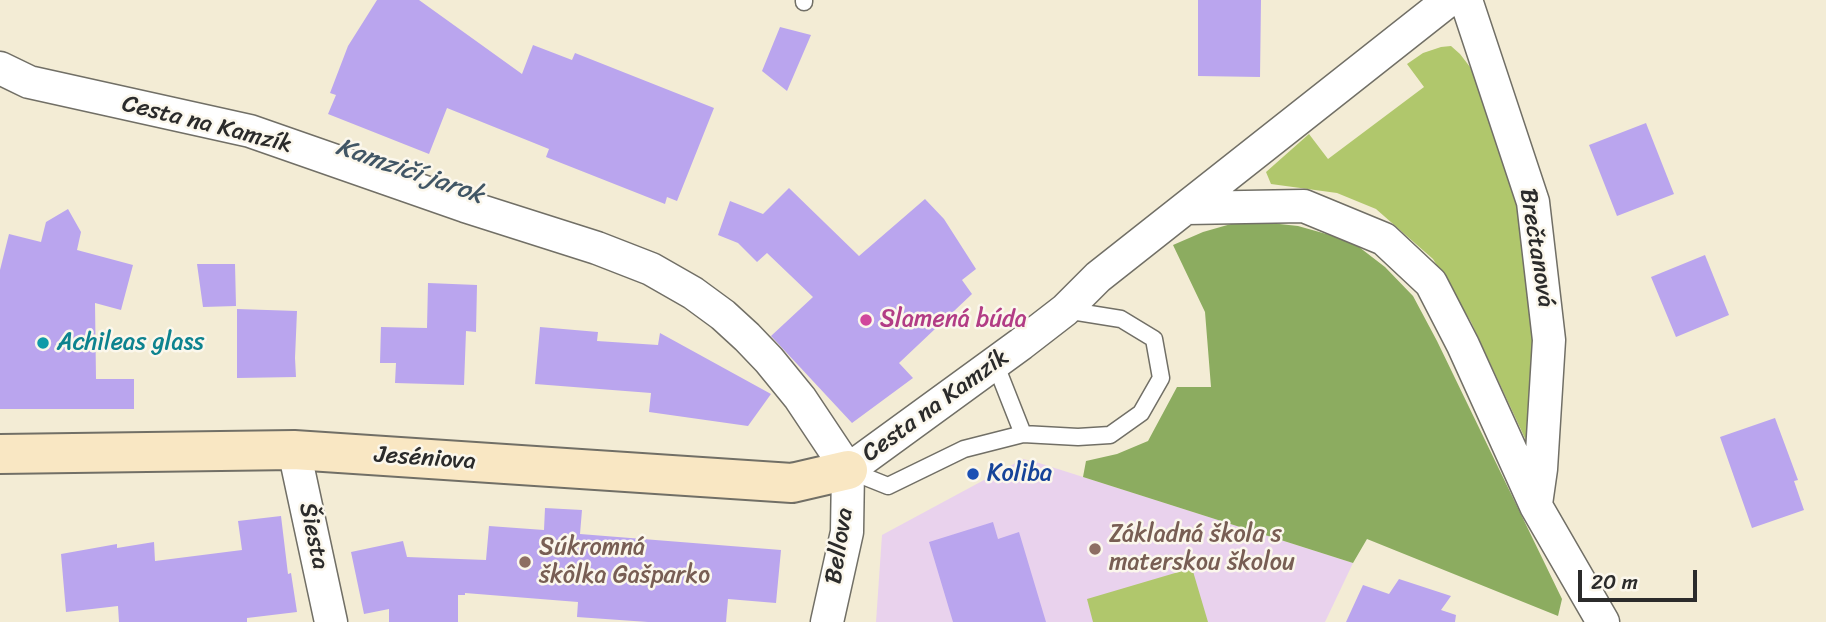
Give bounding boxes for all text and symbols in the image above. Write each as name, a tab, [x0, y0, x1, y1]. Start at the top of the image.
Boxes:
street label: Cesta na Kamzík	[119, 90, 295, 160]
water label: Kamzičí jarok	[332, 132, 488, 212]
street label: Brečtanová	[1512, 187, 1560, 309]
place label: Slamená búda	[880, 306, 1027, 334]
marker: Slamená búda	[858, 312, 874, 328]
place label: Achileas glass	[57, 329, 204, 357]
marker: Achileas glass	[35, 335, 51, 351]
street label: Cesta na Kamzík	[857, 343, 1015, 469]
street label: Jeséniova	[373, 441, 477, 477]
place label: Koliba	[987, 460, 1052, 488]
marker: Koliba	[965, 466, 981, 482]
street label: Šiesta	[292, 500, 334, 572]
street label: Bellova	[820, 506, 860, 586]
place label: Základná škola s materskou školou	[1109, 521, 1295, 577]
place label: Súkromná škôlka Gašparko	[539, 534, 710, 590]
marker: Základná škola s materskou školou	[1087, 541, 1103, 557]
marker: Súkromná škôlka Gašparko	[517, 554, 533, 570]
scale bar	[1581, 556, 1700, 600]
text: 20 m	[1591, 563, 1638, 601]

